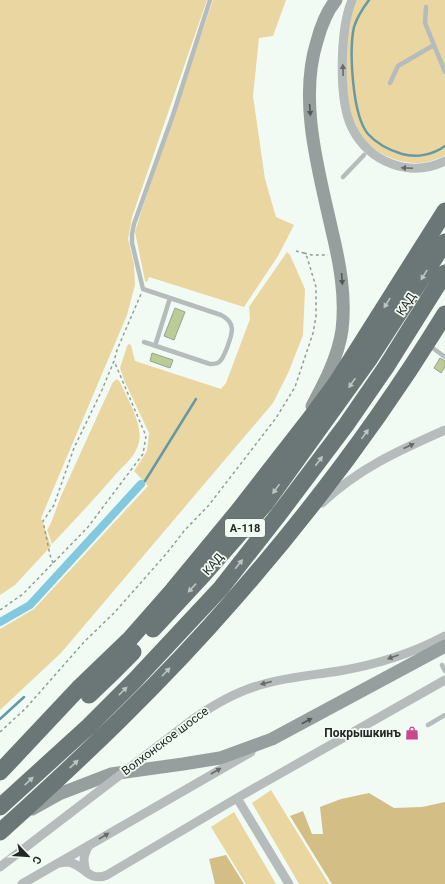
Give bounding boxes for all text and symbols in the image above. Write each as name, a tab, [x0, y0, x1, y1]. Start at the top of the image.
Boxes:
one-way arrow	[340, 64, 347, 76]
one-way arrow	[307, 104, 314, 116]
one-way arrow	[401, 164, 413, 171]
one-way arrow	[420, 270, 428, 280]
one-way arrow	[338, 273, 345, 285]
street label: КАД	[393, 290, 419, 318]
one-way arrow	[384, 297, 391, 309]
one-way arrow	[348, 378, 356, 389]
one-way arrow	[360, 429, 368, 439]
one-way arrow	[404, 443, 415, 449]
one-way arrow	[315, 456, 323, 467]
one-way arrow	[272, 483, 280, 494]
road number: А-118	[225, 519, 265, 537]
street label: КАД	[200, 550, 226, 578]
one-way arrow	[235, 559, 244, 570]
one-way arrow	[187, 583, 197, 593]
one-way arrow	[387, 654, 399, 660]
one-way arrow	[162, 667, 171, 677]
one-way arrow	[260, 681, 273, 687]
one-way arrow	[118, 686, 128, 696]
street label: Волхонское шоссе	[119, 704, 211, 778]
one-way arrow	[301, 717, 312, 724]
shop icon: Покрышкинъ	[404, 725, 420, 741]
place label: Покрышкинъ	[324, 726, 401, 740]
one-way arrow	[69, 759, 79, 768]
one-way arrow	[210, 768, 222, 775]
one-way arrow	[24, 776, 34, 785]
one-way arrow	[98, 833, 110, 840]
north arrow	[8, 836, 48, 876]
text: С	[29, 854, 44, 866]

